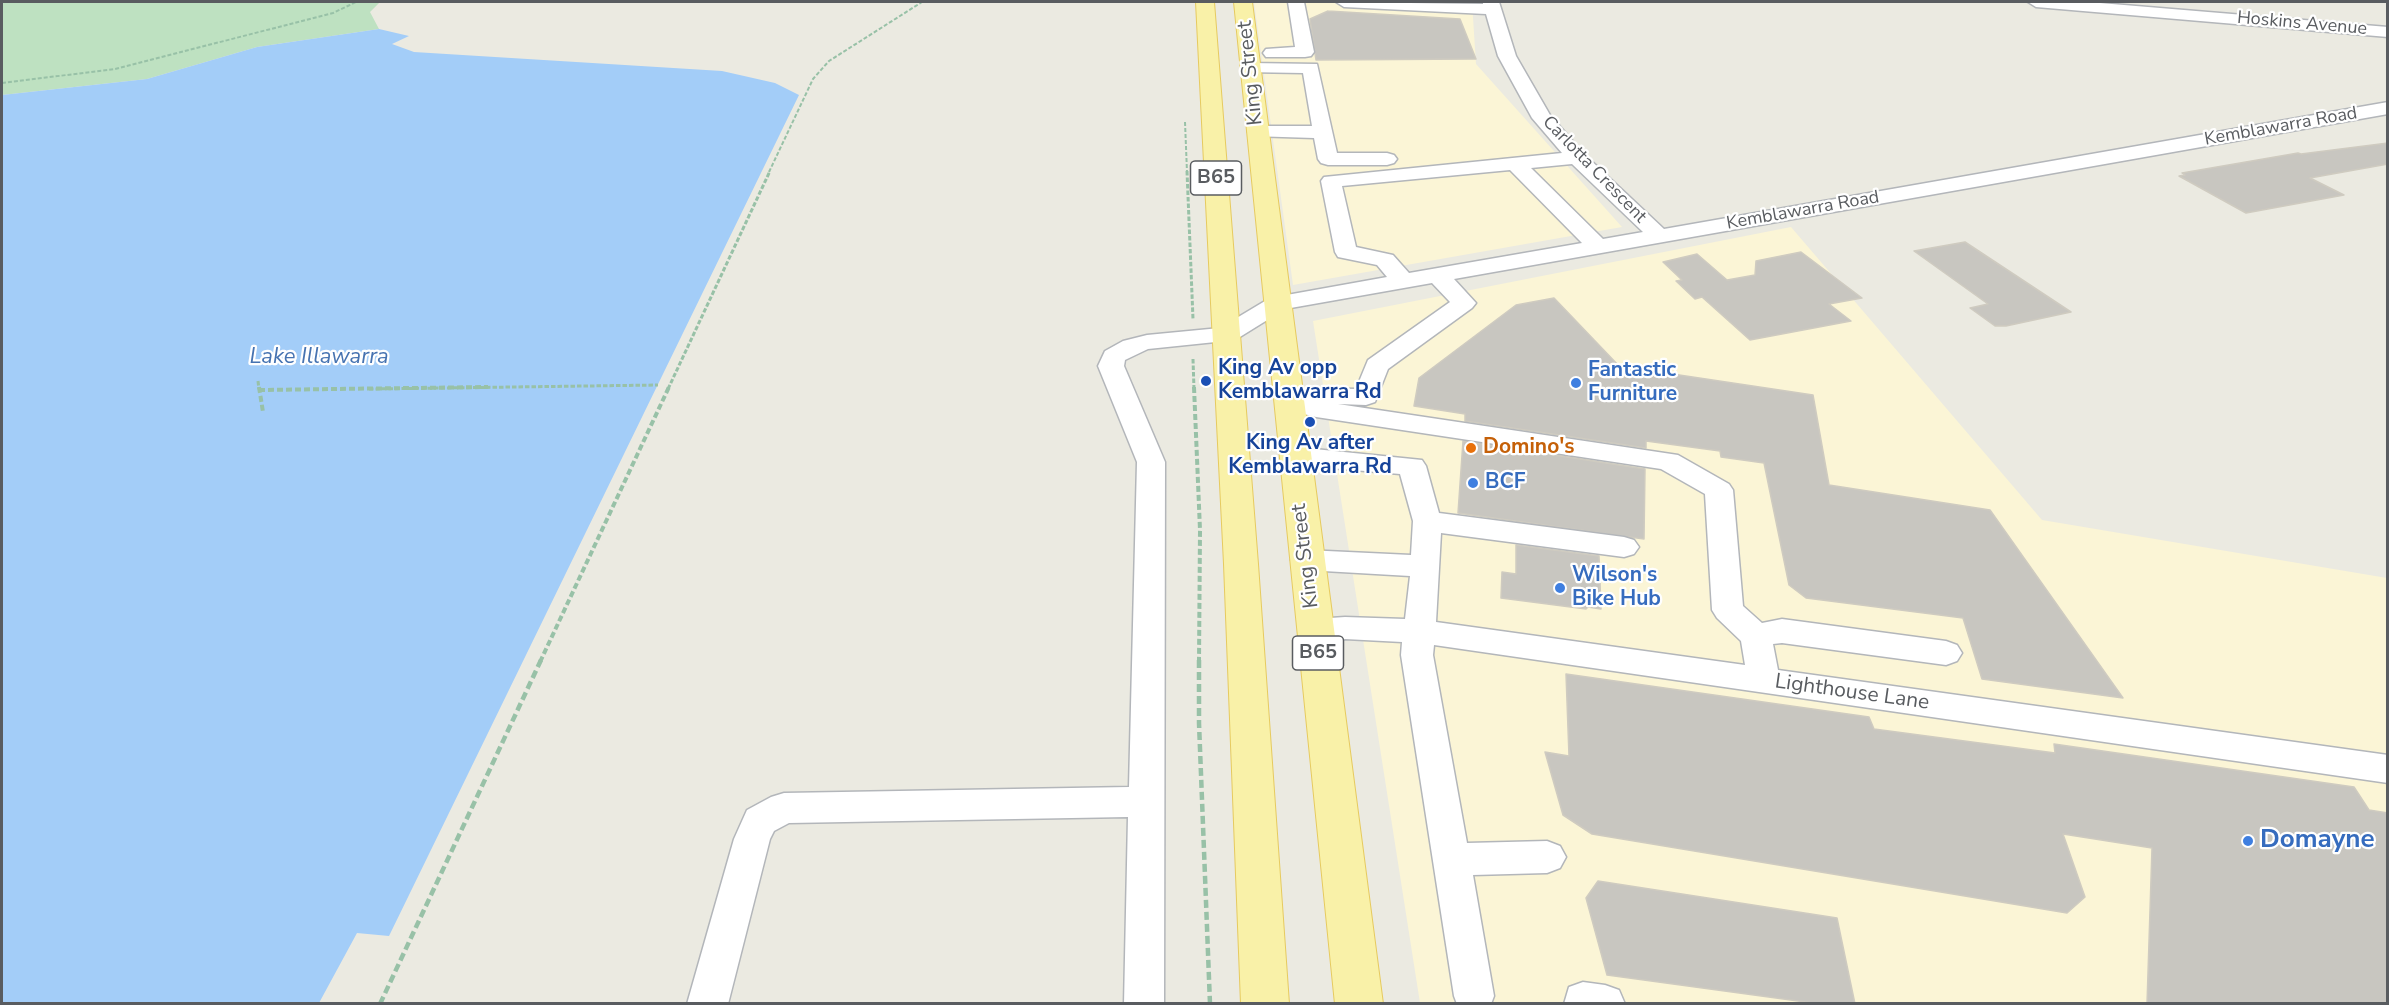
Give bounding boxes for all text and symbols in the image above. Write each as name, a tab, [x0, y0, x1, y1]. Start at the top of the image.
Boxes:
street label: Hoskins Avenue	[2236, 8, 2368, 40]
street label: King Street	[1233, 20, 1269, 126]
street label: Kemblawarra Road	[2203, 103, 2359, 151]
street label: Carlotta Crescent	[1537, 112, 1651, 228]
road number: B65	[1190, 161, 1242, 195]
street label: Kemblawarra Road	[1725, 187, 1881, 235]
water label: Lake Illawarra	[249, 345, 389, 371]
place label: King Av opp Kemblawarra Rd	[1218, 356, 1382, 406]
place label: Fantastic Furniture	[1588, 358, 1677, 408]
marker: King Av opp Kemblawarra Rd	[1199, 374, 1213, 388]
marker: Fantastic Furniture	[1569, 376, 1583, 390]
marker: King Av after Kemblawarra Rd	[1303, 415, 1317, 429]
place label: King Av after Kemblawarra Rd	[1228, 431, 1392, 481]
place label: Domino's	[1483, 435, 1575, 461]
marker: Domino's	[1464, 441, 1478, 455]
place label: BCF	[1485, 470, 1526, 496]
marker: BCF	[1466, 476, 1480, 490]
street label: King Street	[1287, 502, 1325, 610]
place label: Wilson's Bike Hub	[1572, 563, 1661, 613]
marker: Wilson's Bike Hub	[1553, 581, 1567, 595]
road number: B65	[1292, 636, 1344, 670]
street label: Lighthouse Lane	[1773, 670, 1931, 716]
place label: Domayne	[2260, 825, 2375, 857]
marker: Domayne	[2241, 834, 2255, 848]

